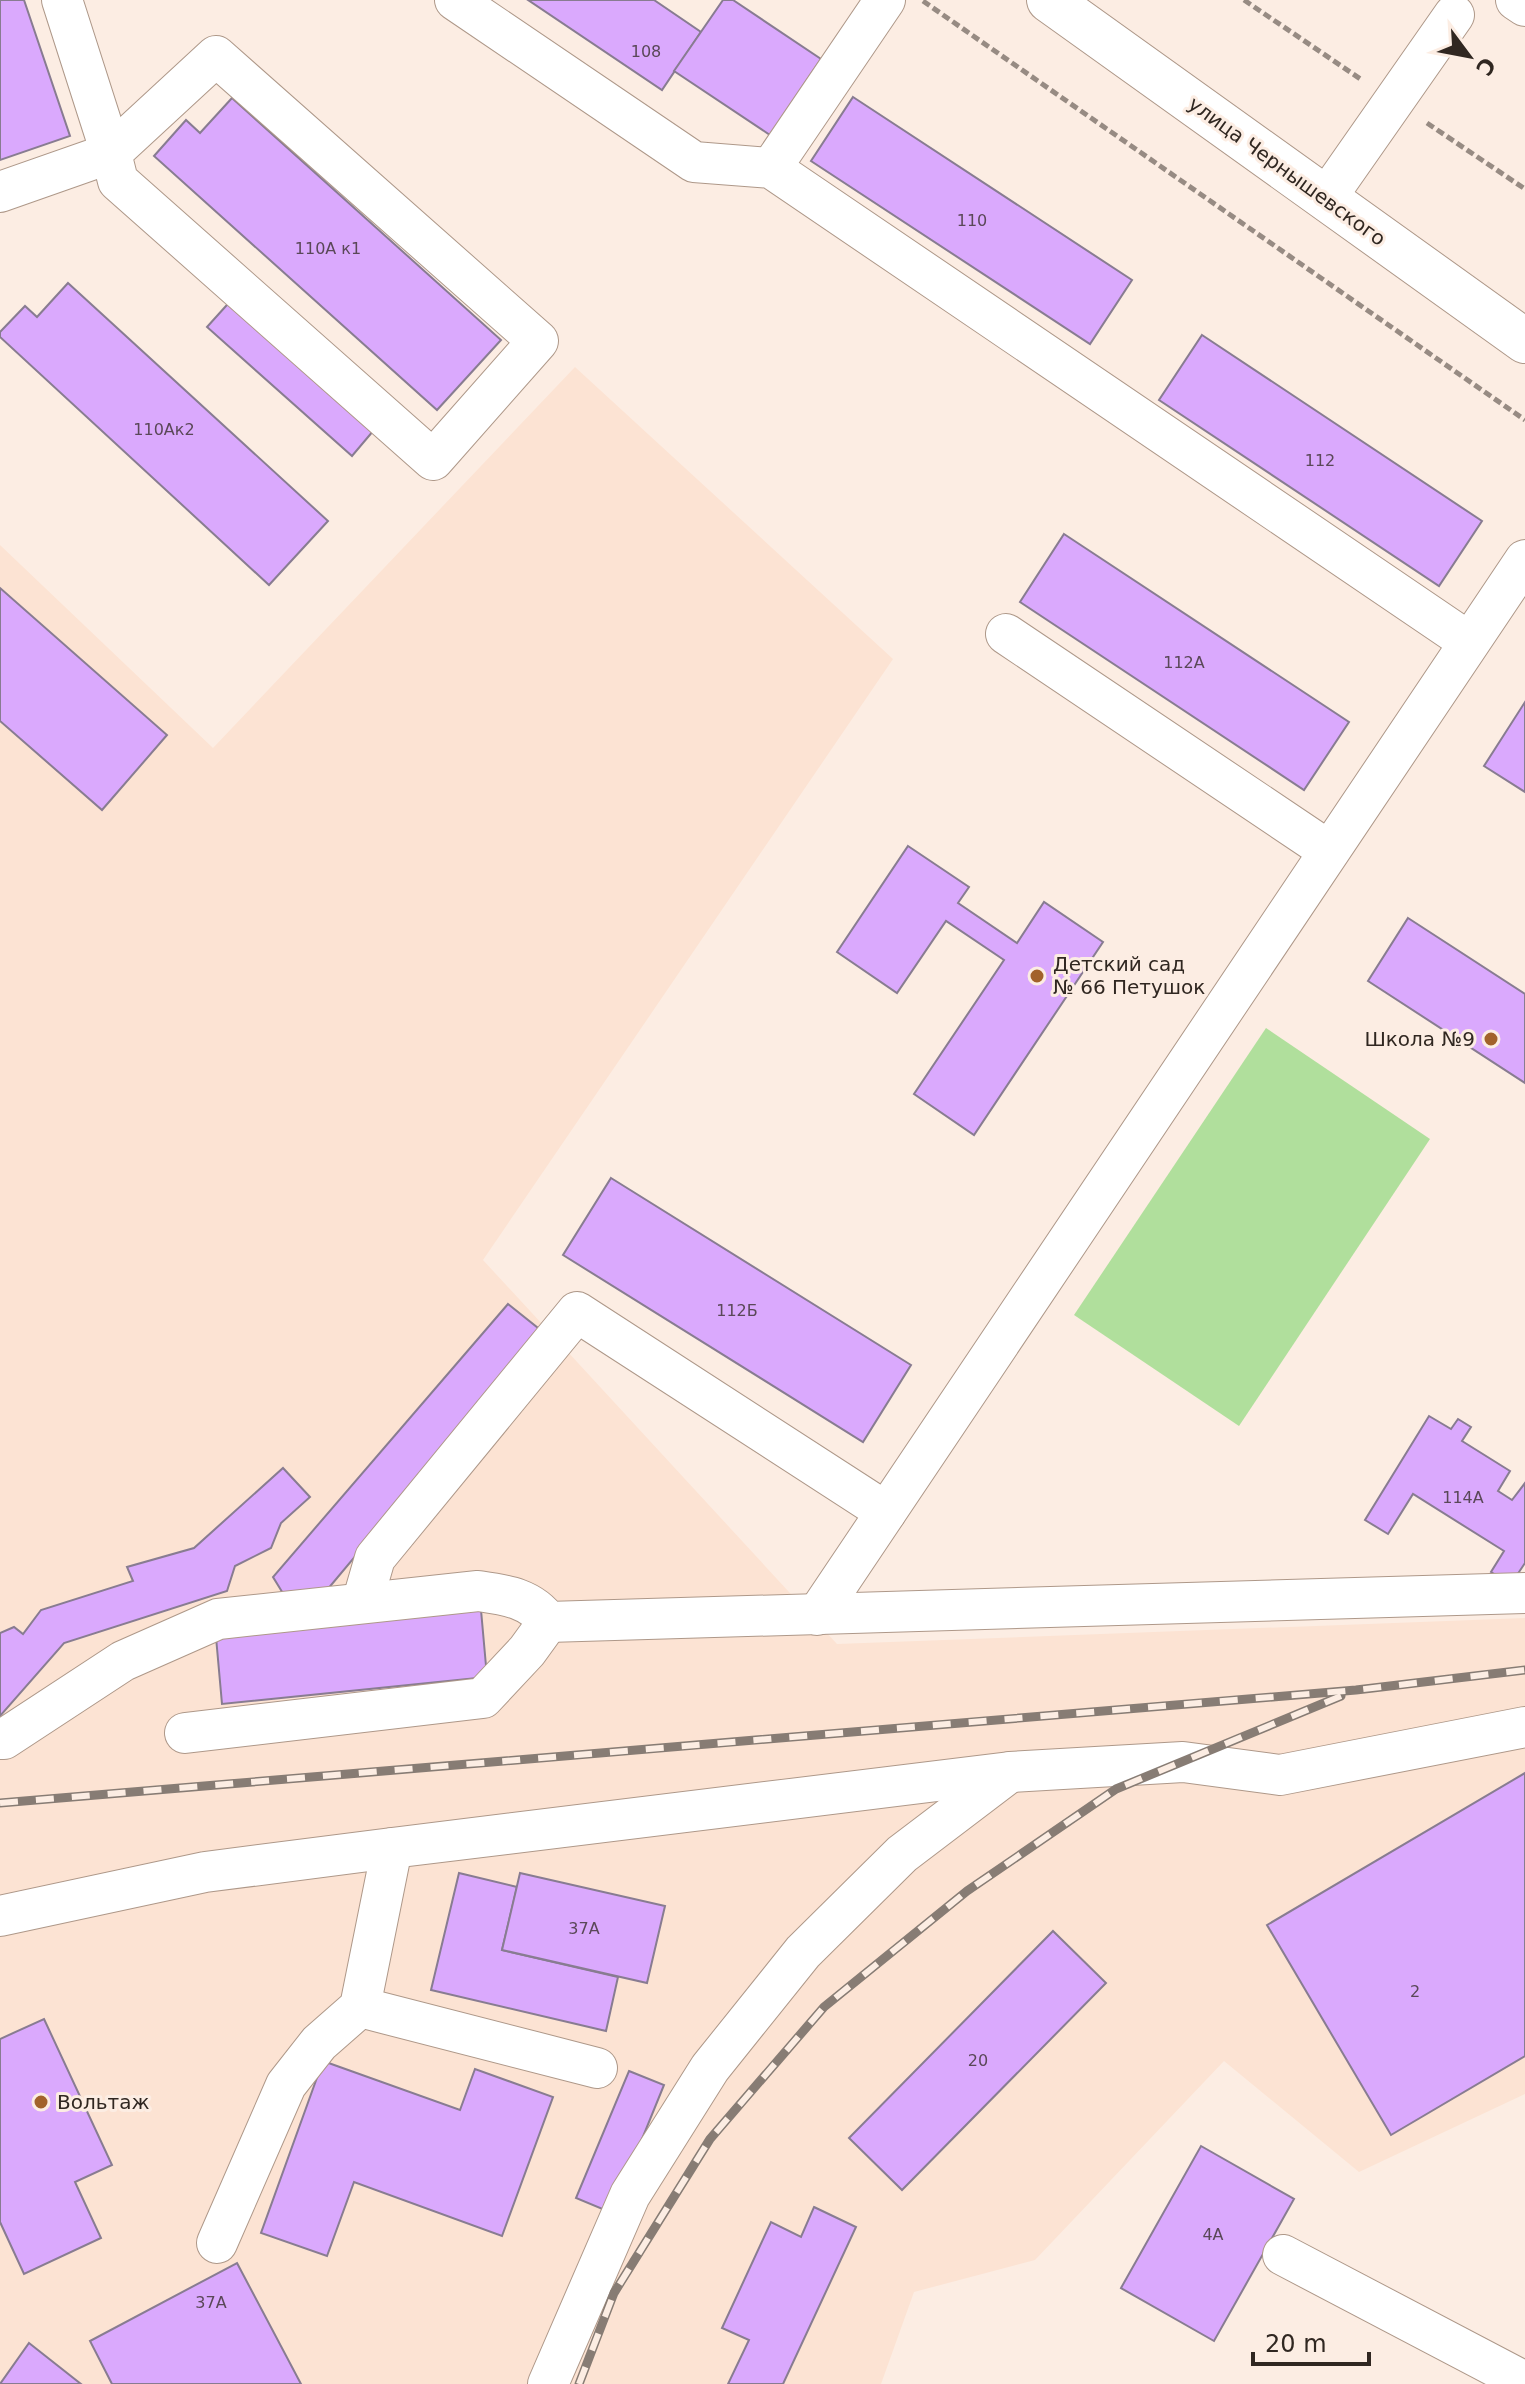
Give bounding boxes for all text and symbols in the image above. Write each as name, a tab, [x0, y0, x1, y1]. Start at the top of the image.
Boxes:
north arrow	[1429, 16, 1509, 96]
house number: 108	[631, 42, 661, 61]
text: С	[1471, 53, 1500, 80]
street label: улица Чернышевского	[1184, 91, 1390, 251]
house number: 110	[957, 211, 987, 230]
house number: 110А к1	[295, 239, 361, 258]
house number: 110Ак2	[133, 420, 195, 439]
house number: 112	[1305, 451, 1335, 470]
house number: 112А	[1163, 653, 1205, 672]
place label: Детский сад № 66 Петушок	[1053, 952, 1205, 999]
marker: Детский сад № 66 Петушок	[1028, 967, 1046, 985]
place label: Школа №9	[1364, 1027, 1475, 1051]
marker: Школа №9	[1482, 1030, 1500, 1048]
house number: 112Б	[716, 1301, 758, 1320]
house number: 114А	[1442, 1488, 1484, 1507]
house number: 37А	[568, 1919, 600, 1938]
house number: 2	[1410, 1982, 1420, 2001]
house number: 20	[968, 2051, 988, 2070]
place label: Вольтаж	[57, 2090, 149, 2114]
marker: Вольтаж	[32, 2093, 50, 2111]
house number: 4А	[1202, 2225, 1224, 2244]
house number: 37А	[195, 2293, 227, 2312]
scale bar	[1253, 2316, 1369, 2366]
text: 20 m	[1265, 2330, 1327, 2358]

